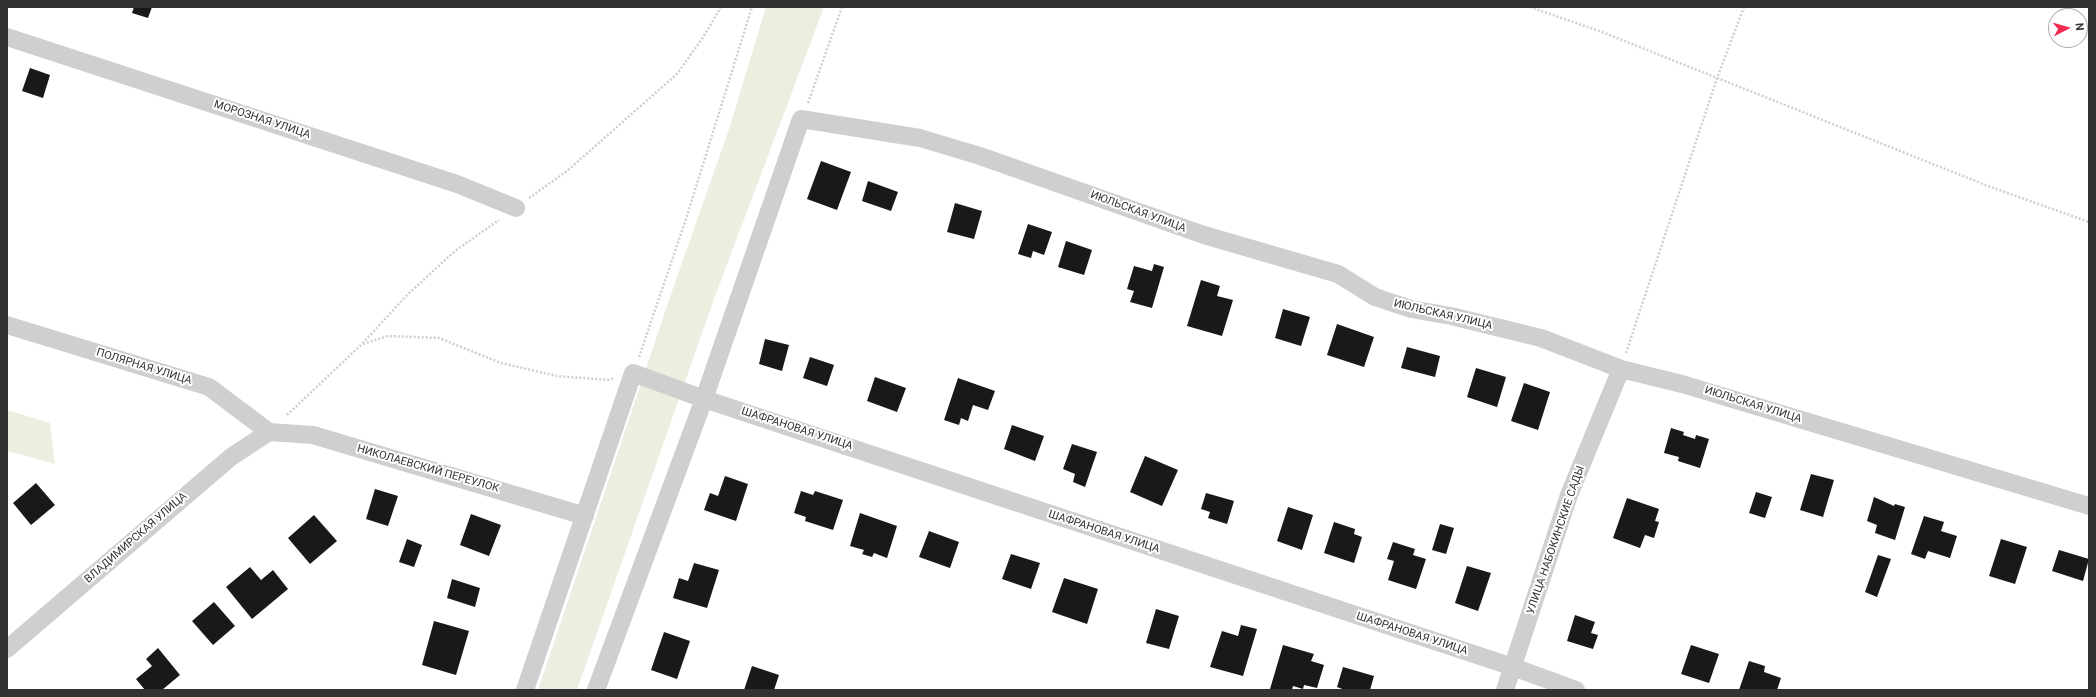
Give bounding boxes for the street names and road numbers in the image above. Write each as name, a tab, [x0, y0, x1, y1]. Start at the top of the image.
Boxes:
street label: МОРОЗНАЯ УЛИЦА	[212, 98, 312, 142]
street label: ИЮЛЬСКАЯ УЛИЦА	[1088, 189, 1188, 235]
street label: ИЮЛЬСКАЯ УЛИЦА	[1392, 297, 1494, 333]
street label: ПОЛЯРНАЯ УЛИЦА	[95, 346, 193, 388]
street label: ИЮЛЬСКАЯ УЛИЦА	[1703, 384, 1803, 426]
street label: ШАФРАНОВАЯ УЛИЦА	[740, 405, 854, 453]
street label: НИКОЛАЕВСКИЙ ПЕРЕУЛОК	[355, 442, 501, 496]
street label: УЛИЦА НАБОКИНСКИЕ САДЫ	[1524, 464, 1588, 616]
street label: ВЛАДИМИРСКАЯ УЛИЦА	[82, 490, 190, 586]
street label: ШАФРАНОВАЯ УЛИЦА	[1047, 508, 1161, 556]
street label: ШАФРАНОВАЯ УЛИЦА	[1355, 610, 1469, 658]

